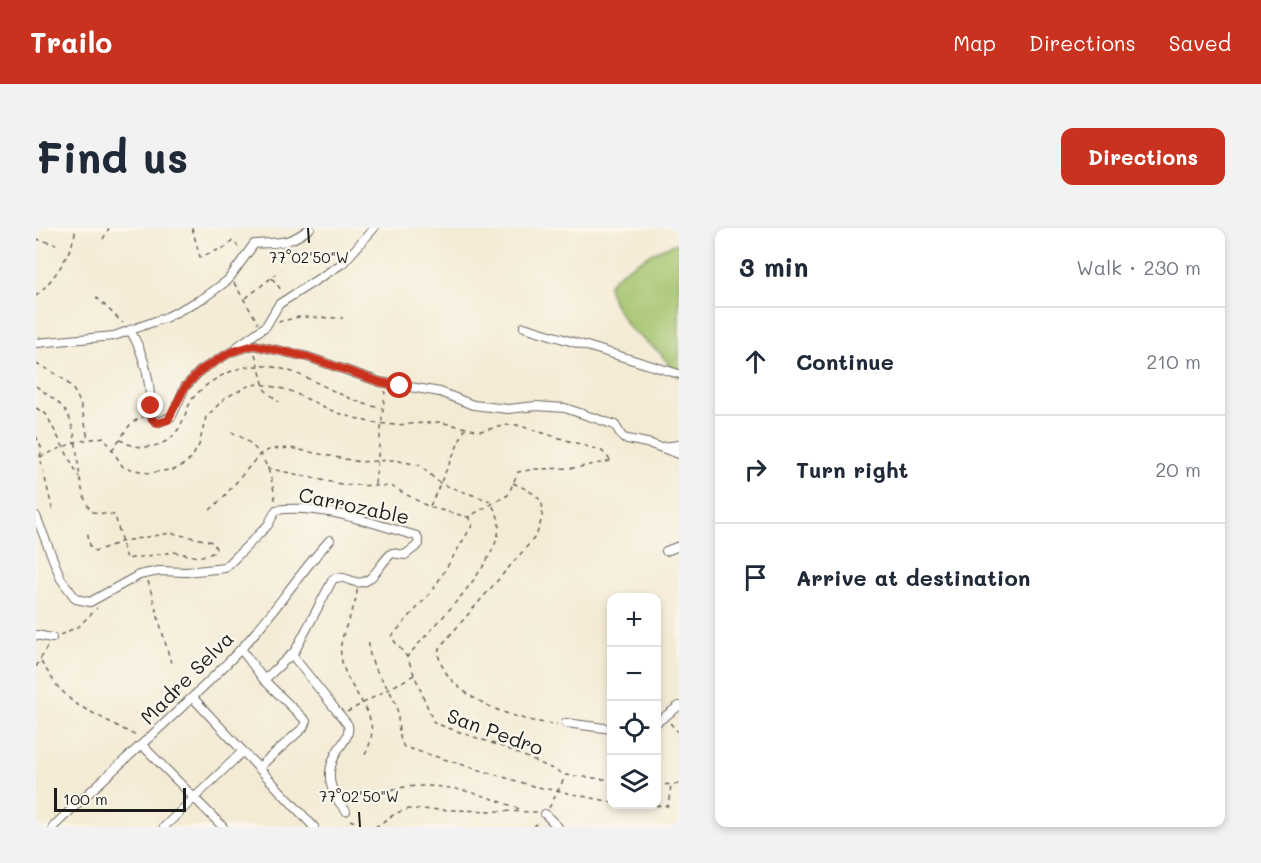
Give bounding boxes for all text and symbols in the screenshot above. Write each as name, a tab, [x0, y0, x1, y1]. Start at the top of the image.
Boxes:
text: Trailo	[30, 24, 112, 60]
text: Map	[953, 29, 996, 56]
text: Directions	[1029, 29, 1136, 56]
text: Saved	[1169, 29, 1231, 56]
button: Directions	[1061, 128, 1225, 185]
text: Find us	[36, 129, 188, 184]
text: 77°02'50"W	[269, 247, 349, 267]
text: 3 min	[739, 250, 808, 284]
text: Walk · 230 m	[1076, 254, 1201, 280]
icon: ahead	[739, 345, 772, 378]
text: Continue	[796, 347, 894, 376]
text: 210 m	[1146, 348, 1201, 374]
route start	[386, 372, 412, 398]
route end	[137, 392, 163, 418]
icon: right	[739, 453, 772, 486]
text: Turn right	[796, 455, 908, 484]
text: 20 m	[1155, 456, 1201, 482]
street label: Carrozable	[297, 481, 412, 529]
icon: arrive	[739, 561, 772, 594]
text: Arrive at destination	[796, 563, 1031, 592]
map controls	[607, 593, 661, 809]
button: +	[607, 593, 661, 647]
street label: Madre Selva	[134, 625, 238, 729]
button: −	[607, 647, 661, 701]
button: locate	[607, 701, 661, 755]
street label: San Pedro	[444, 702, 547, 760]
button: layers	[607, 755, 661, 809]
scale bar	[54, 785, 186, 812]
text: 77°02'50"W	[319, 786, 399, 806]
text: 100 m	[63, 788, 108, 809]

